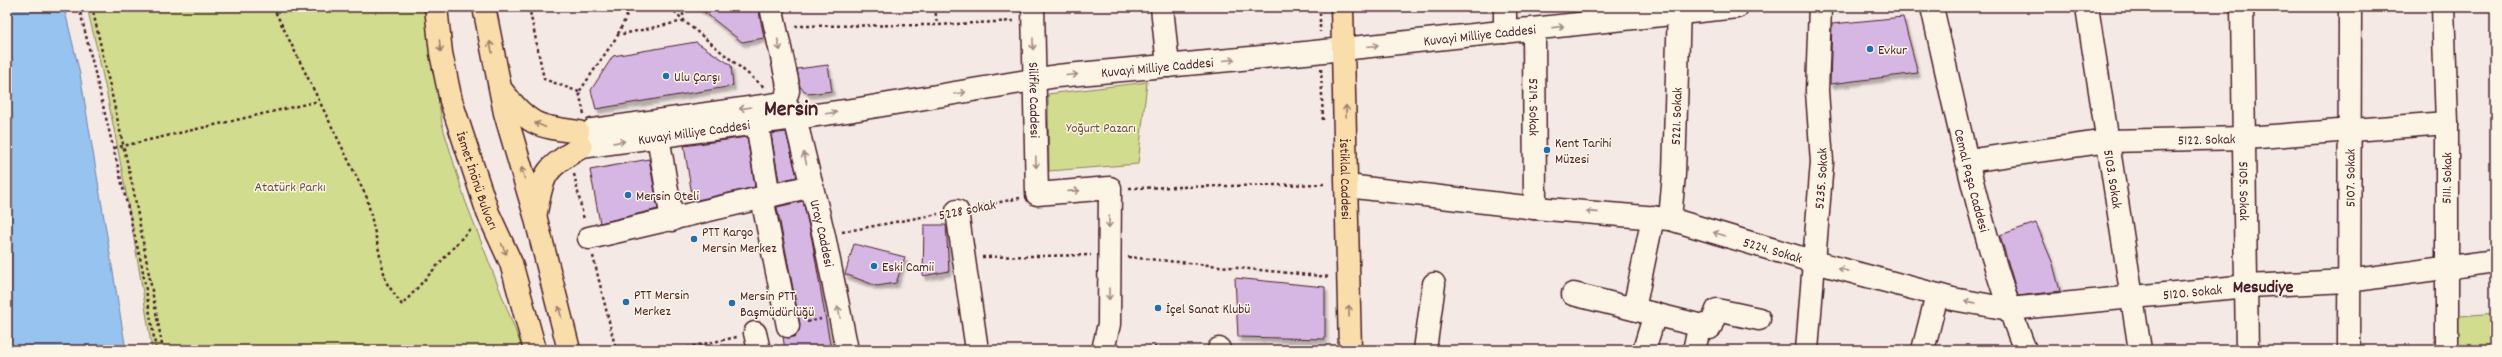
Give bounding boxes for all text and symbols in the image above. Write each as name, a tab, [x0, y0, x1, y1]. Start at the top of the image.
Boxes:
street label: Kuvayi Milliye Caddesi	[1423, 20, 1537, 52]
one-way arrow	[1551, 23, 1564, 31]
one-way arrow	[1029, 37, 1037, 50]
one-way arrow	[775, 38, 783, 51]
one-way arrow	[436, 39, 444, 52]
one-way arrow	[487, 41, 495, 54]
place label: Evkur	[1878, 41, 1908, 61]
one-way arrow	[1366, 42, 1379, 50]
marker: Evkur	[1865, 44, 1875, 54]
street label: Kuvayi Milliye Caddesi	[1100, 53, 1215, 84]
one-way arrow	[1222, 56, 1235, 63]
street label: Silifke Caddesi	[1022, 62, 1044, 139]
place label: Ulu Çarşı	[674, 68, 720, 88]
marker: Ulu Çarşı	[661, 71, 671, 81]
one-way arrow	[1065, 71, 1078, 78]
street label: 5219. Sokak	[1522, 78, 1543, 136]
street label: 5221. Sokak	[1667, 87, 1689, 145]
one-way arrow	[953, 89, 966, 97]
district label: Mersin	[764, 95, 818, 126]
one-way arrow	[739, 104, 752, 112]
one-way arrow	[1342, 105, 1350, 118]
one-way arrow	[824, 109, 837, 117]
street label: Kuvayi Milliye Caddesi	[637, 116, 752, 151]
park label: Yoğurt Pazarı	[1066, 119, 1136, 139]
one-way arrow	[534, 120, 546, 128]
street label: Cemal Paşa Caddesi	[1948, 127, 1993, 235]
street label: İsmet İnönü Bulvarı	[450, 129, 502, 234]
street label: 5122. Sokak	[2177, 130, 2236, 151]
place label: Kent Tarihi Müzesi	[1555, 134, 1612, 170]
one-way arrow	[612, 138, 625, 146]
street label: İstiklal Caddesi	[1333, 138, 1355, 220]
marker: Kent Tarihi Müzesi	[1542, 145, 1552, 155]
street label: 5235. Sokak	[1810, 147, 1834, 210]
street label: 5103. Sokak	[2097, 148, 2126, 210]
street label: 5107. Sokak	[2341, 148, 2362, 207]
one-way arrow	[801, 151, 808, 164]
street label: 5111. Sokak	[2438, 152, 2458, 204]
one-way arrow	[1032, 155, 1040, 168]
street label: 5105. Sokak	[2232, 161, 2253, 221]
one-way arrow	[519, 167, 526, 180]
park label: Atatürk Parkı	[254, 178, 326, 198]
place label: Mersin Oteli	[636, 187, 699, 207]
one-way arrow	[1067, 187, 1080, 194]
marker: Mersin Oteli	[623, 190, 633, 200]
street label: 5228 sokak	[937, 196, 998, 226]
street label: Uray Caddesi	[803, 198, 838, 269]
one-way arrow	[1586, 208, 1599, 215]
one-way arrow	[1106, 215, 1113, 228]
place label: PTT Kargo Mersin Merkez	[702, 223, 777, 259]
one-way arrow	[1713, 230, 1726, 237]
street label: 5224. Sokak	[1740, 233, 1804, 270]
marker: PTT Kargo Mersin Merkez	[689, 234, 699, 244]
one-way arrow	[501, 243, 508, 255]
place label: Eski Camii	[882, 258, 934, 278]
marker: Eski Camii	[869, 261, 879, 271]
one-way arrow	[1838, 266, 1851, 273]
district label: Mesudiye	[2233, 276, 2293, 301]
street label: 5120. Sokak	[2162, 281, 2223, 306]
place label: PTT Mersin Merkez	[634, 286, 689, 322]
place label: Mersin PTT Başmüdürlüğü	[740, 287, 814, 323]
one-way arrow	[1105, 287, 1113, 300]
marker: PTT Mersin Merkez	[621, 297, 631, 307]
marker: Mersin PTT Başmüdürlüğü	[727, 298, 737, 308]
one-way arrow	[1964, 298, 1977, 306]
place label: İçel Sanat Klubü	[1166, 300, 1250, 320]
marker: İçel Sanat Klubü	[1153, 303, 1163, 313]
one-way arrow	[1346, 305, 1353, 318]
one-way arrow	[555, 306, 563, 319]
one-way arrow	[835, 306, 843, 319]

